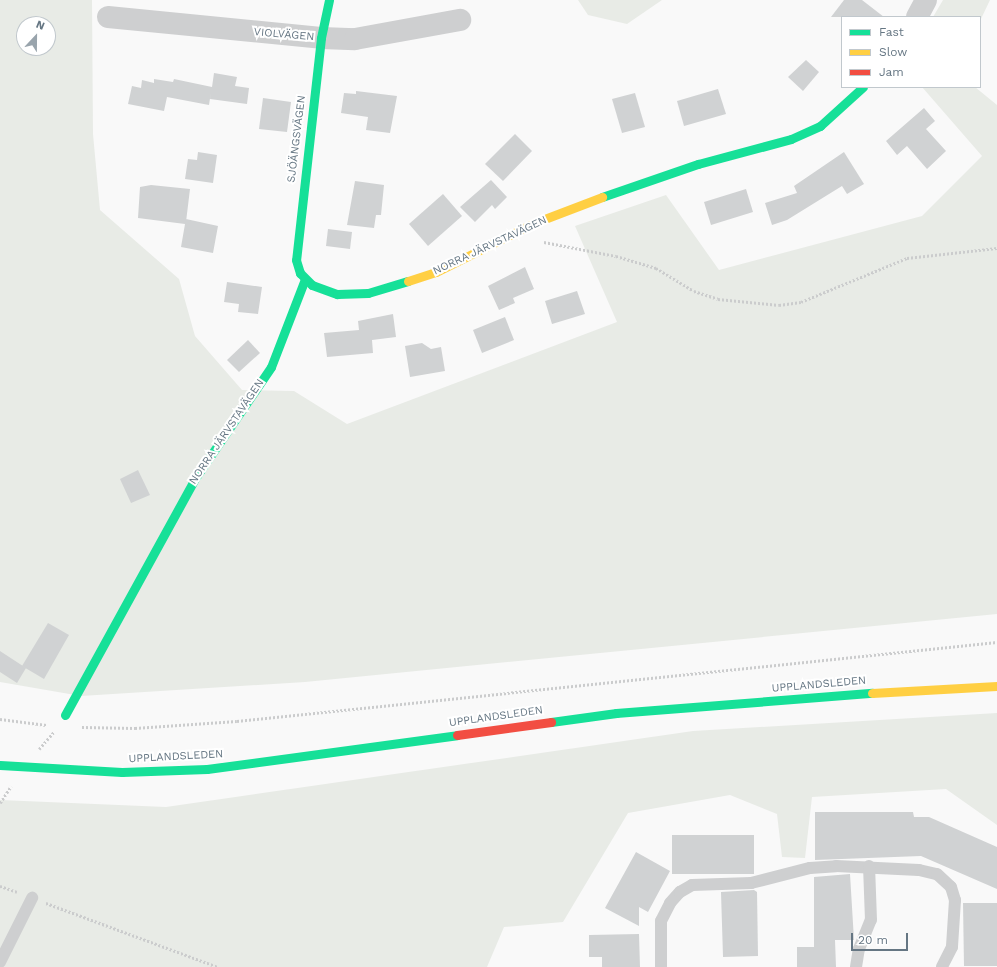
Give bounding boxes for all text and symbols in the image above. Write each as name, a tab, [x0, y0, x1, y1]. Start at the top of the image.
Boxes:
north arrow	[16, 16, 56, 56]
legend	[841, 16, 981, 88]
text: N	[34, 18, 47, 33]
text: Fast	[879, 25, 904, 39]
street label: VIOLVÄGEN	[253, 26, 315, 44]
text: Slow	[879, 45, 907, 59]
text: Jam	[879, 65, 904, 79]
street label: SJÖÄNGSVÄGEN	[285, 95, 309, 183]
street label: NORRA JÄRVSTAVÄGEN	[431, 214, 549, 278]
street label: NORRA JÄRVSTAVÄGEN	[187, 377, 267, 487]
street label: UPPLANDSLEDEN	[771, 674, 867, 696]
street label: UPPLANDSLEDEN	[448, 704, 544, 730]
street label: UPPLANDSLEDEN	[128, 748, 224, 766]
scale bar	[853, 925, 910, 951]
text: 20 m	[858, 933, 888, 947]

